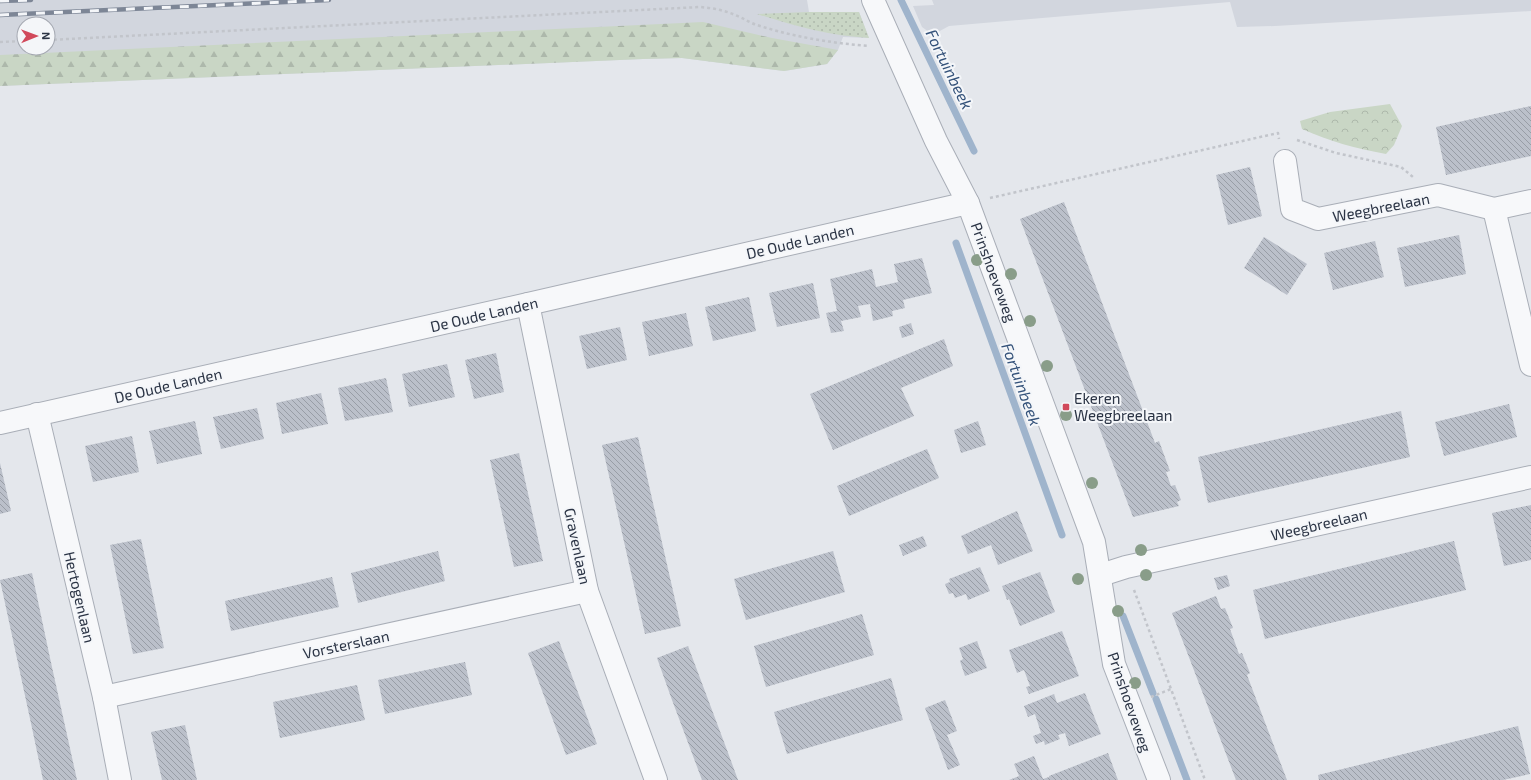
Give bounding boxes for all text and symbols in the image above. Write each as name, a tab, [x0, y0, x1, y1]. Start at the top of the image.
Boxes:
north arrow	[16, 16, 56, 56]
water label: Fortuinbeek	[922, 26, 978, 112]
text: N	[40, 32, 53, 40]
street label: Weegbreelaan	[1331, 189, 1431, 225]
street label: De Oude Landen	[744, 220, 856, 262]
street label: Prinshoeveweg	[968, 220, 1021, 325]
street label: De Oude Landen	[428, 293, 540, 335]
water label: Fortuinbeek	[998, 340, 1046, 428]
street label: De Oude Landen	[112, 364, 224, 406]
place label: Ekeren Weegbreelaan	[1074, 389, 1173, 424]
marker: Ekeren Weegbreelaan	[1061, 402, 1071, 412]
street label: Weegbreelaan	[1269, 504, 1369, 544]
street label: Gravenlaan	[561, 506, 595, 586]
street label: Hertogenlaan	[61, 550, 99, 644]
street label: Vorsterslaan	[301, 626, 391, 662]
street label: Prinshoeveweg	[1104, 650, 1156, 755]

